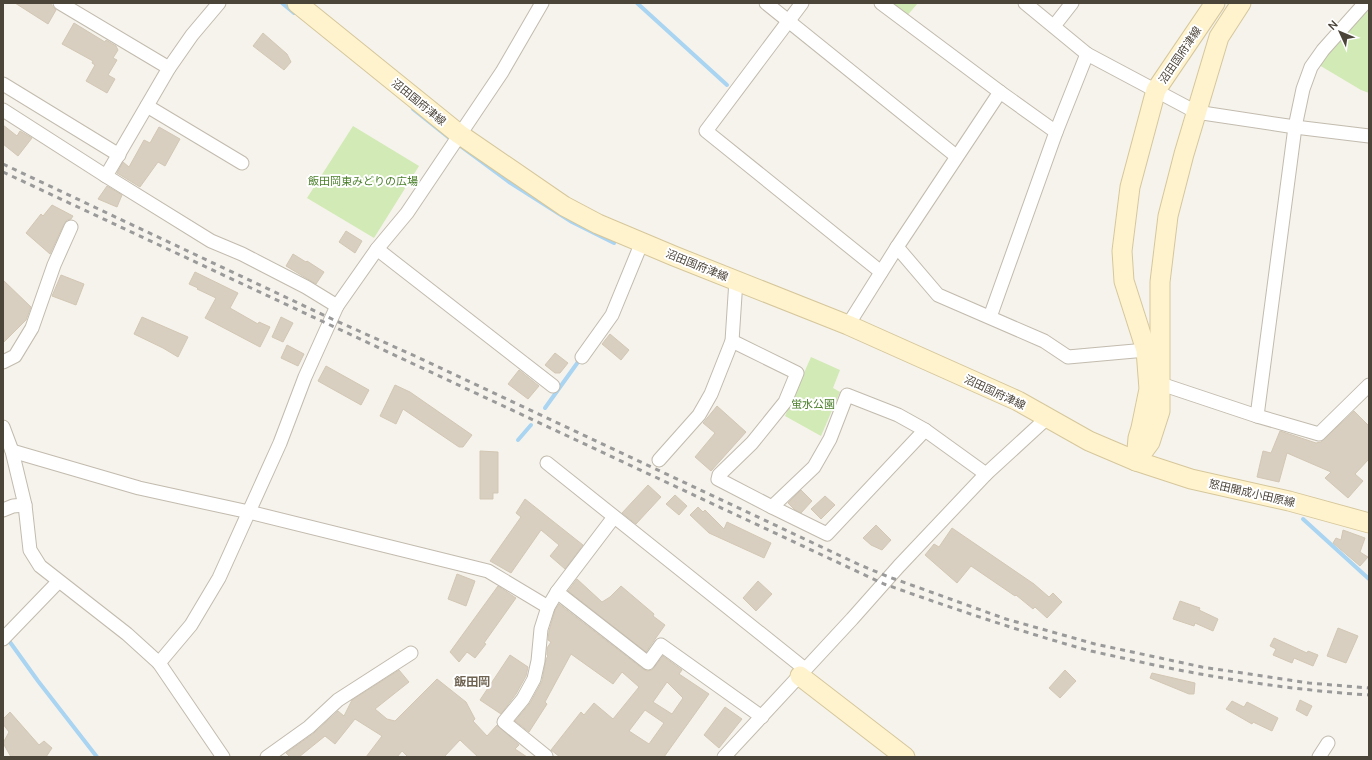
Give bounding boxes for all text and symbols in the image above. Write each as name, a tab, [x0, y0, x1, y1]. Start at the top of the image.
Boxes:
north arrow	[1320, 12, 1360, 52]
text: N	[1324, 17, 1341, 33]
street label: 沼田国府津線	[1155, 23, 1204, 86]
street label: 沼田国府津線	[389, 75, 450, 128]
park label: 飯田岡東みどりの広場	[308, 173, 418, 188]
street label: 沼田国府津線	[664, 245, 731, 284]
street label: 沼田国府津線	[962, 371, 1028, 412]
park label: 蛍水公園	[791, 396, 835, 411]
street label: 怒田開成小田原線	[1208, 475, 1297, 510]
district label: 飯田岡	[454, 673, 490, 690]

